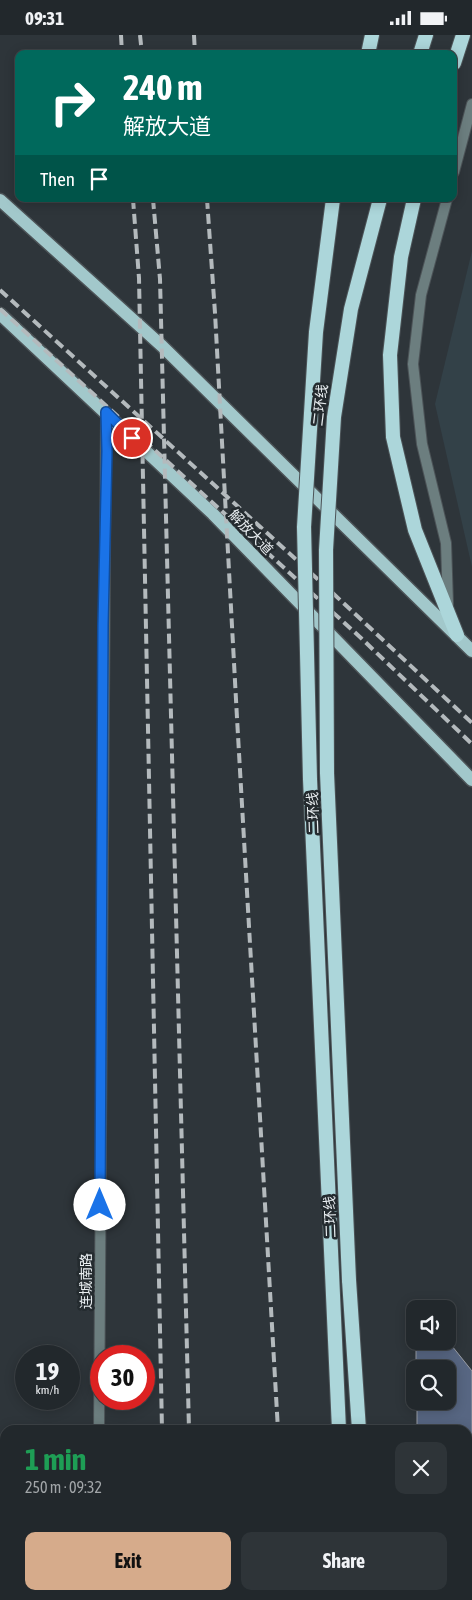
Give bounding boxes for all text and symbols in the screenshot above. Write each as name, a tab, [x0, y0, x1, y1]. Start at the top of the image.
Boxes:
text: 09:31	[25, 7, 64, 29]
text: 240 m	[123, 67, 202, 107]
icon: right	[40, 70, 105, 135]
text: 解放大道	[123, 113, 211, 139]
icon: arrive	[85, 165, 113, 193]
text: Then	[40, 168, 75, 190]
street label: 二环线	[310, 383, 330, 427]
pin	[111, 417, 153, 459]
icon: arrive	[118, 424, 146, 452]
street label: 解放大道	[226, 506, 276, 558]
street label: 二环线	[304, 792, 322, 834]
position arrow	[73, 1178, 125, 1230]
street label: 二环线	[321, 1196, 339, 1238]
street label: 连城南路	[78, 1253, 94, 1309]
map controls	[406, 1300, 456, 1410]
button: sound	[406, 1300, 456, 1350]
speed limit sign: 30	[90, 1345, 155, 1410]
text: 19	[36, 1357, 59, 1385]
button: search	[406, 1360, 456, 1410]
text: km/h	[36, 1383, 59, 1397]
text: 1 min	[25, 1442, 86, 1476]
button: close	[395, 1442, 447, 1494]
text: 250 m · 09:32	[25, 1478, 102, 1496]
button: Exit	[25, 1532, 231, 1590]
button: Share	[241, 1532, 447, 1590]

